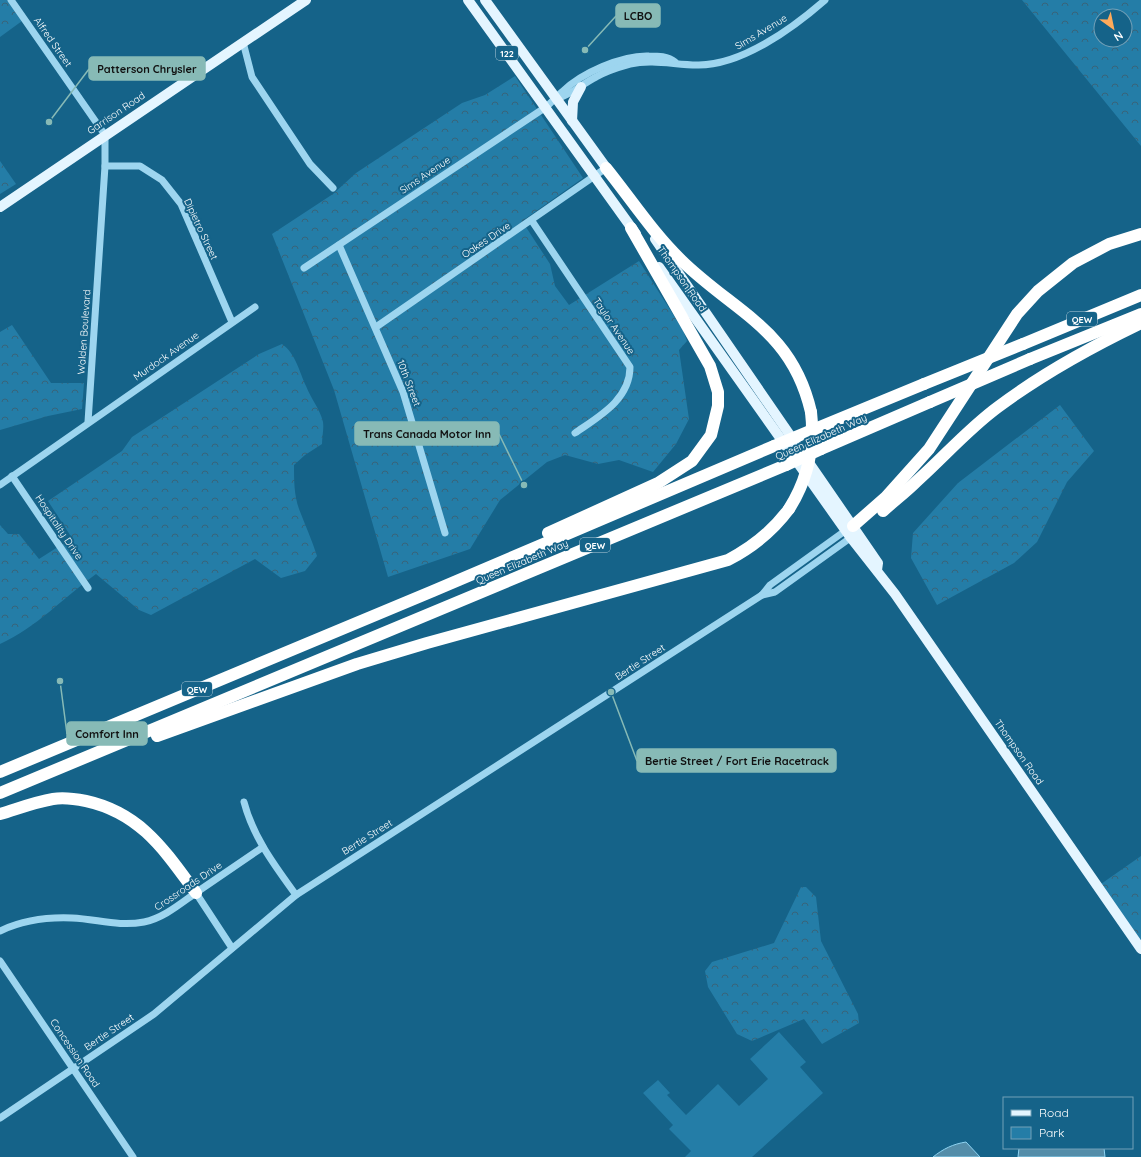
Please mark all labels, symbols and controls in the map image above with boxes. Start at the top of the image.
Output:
callout: LCBO [616,4,660,27]
north arrow [1093,8,1133,48]
text: LCBO [624,9,652,23]
street label: Sims Avenue [733,11,790,53]
street label: Alfred Street [31,15,75,70]
text: N [1111,28,1126,44]
road number: 122 [496,46,518,60]
callout: Patterson Chrysler [89,57,205,80]
text: Patterson Chrysler [97,62,197,76]
street label: Garrison Road [85,89,147,137]
street label: Sims Avenue [397,153,453,197]
street label: Dipietro Street [181,196,221,262]
street label: Oakes Drive [459,219,513,261]
street label: Thompson Road [655,244,709,314]
street label: Walden Boulevard [75,289,93,375]
street label: Taylor Avenue [590,295,638,357]
road number: QEW [1067,312,1097,326]
street label: Murdock Avenue [131,328,202,383]
street label: 10th Street [394,358,424,409]
street label: Queen Elizabeth Way [773,411,869,463]
callout: Trans Canada Motor Inn [355,422,499,445]
text: Trans Canada Motor Inn [363,427,491,441]
street label: Hospitality Drive [32,492,86,562]
street label: Queen Elizabeth Way [474,537,570,587]
road number: QEW [580,538,610,552]
street label: Bertie Street [612,641,668,683]
road number: QEW [182,682,212,696]
street label: Thompson Road [992,717,1046,787]
callout: Comfort Inn [67,722,147,745]
text: Comfort Inn [75,727,139,741]
callout: Bertie Street / Fort Erie Racetrack [637,749,836,772]
text: Bertie Street / Fort Erie Racetrack [645,754,829,768]
street label: Bertie Street [339,816,395,858]
street label: Crossroads Drive [152,858,225,913]
street label: Bertie Street [82,1010,137,1053]
street label: Concession Road [47,1016,103,1090]
legend [1003,1097,1133,1149]
text: Road [1039,1105,1069,1120]
text: Park [1039,1125,1064,1140]

